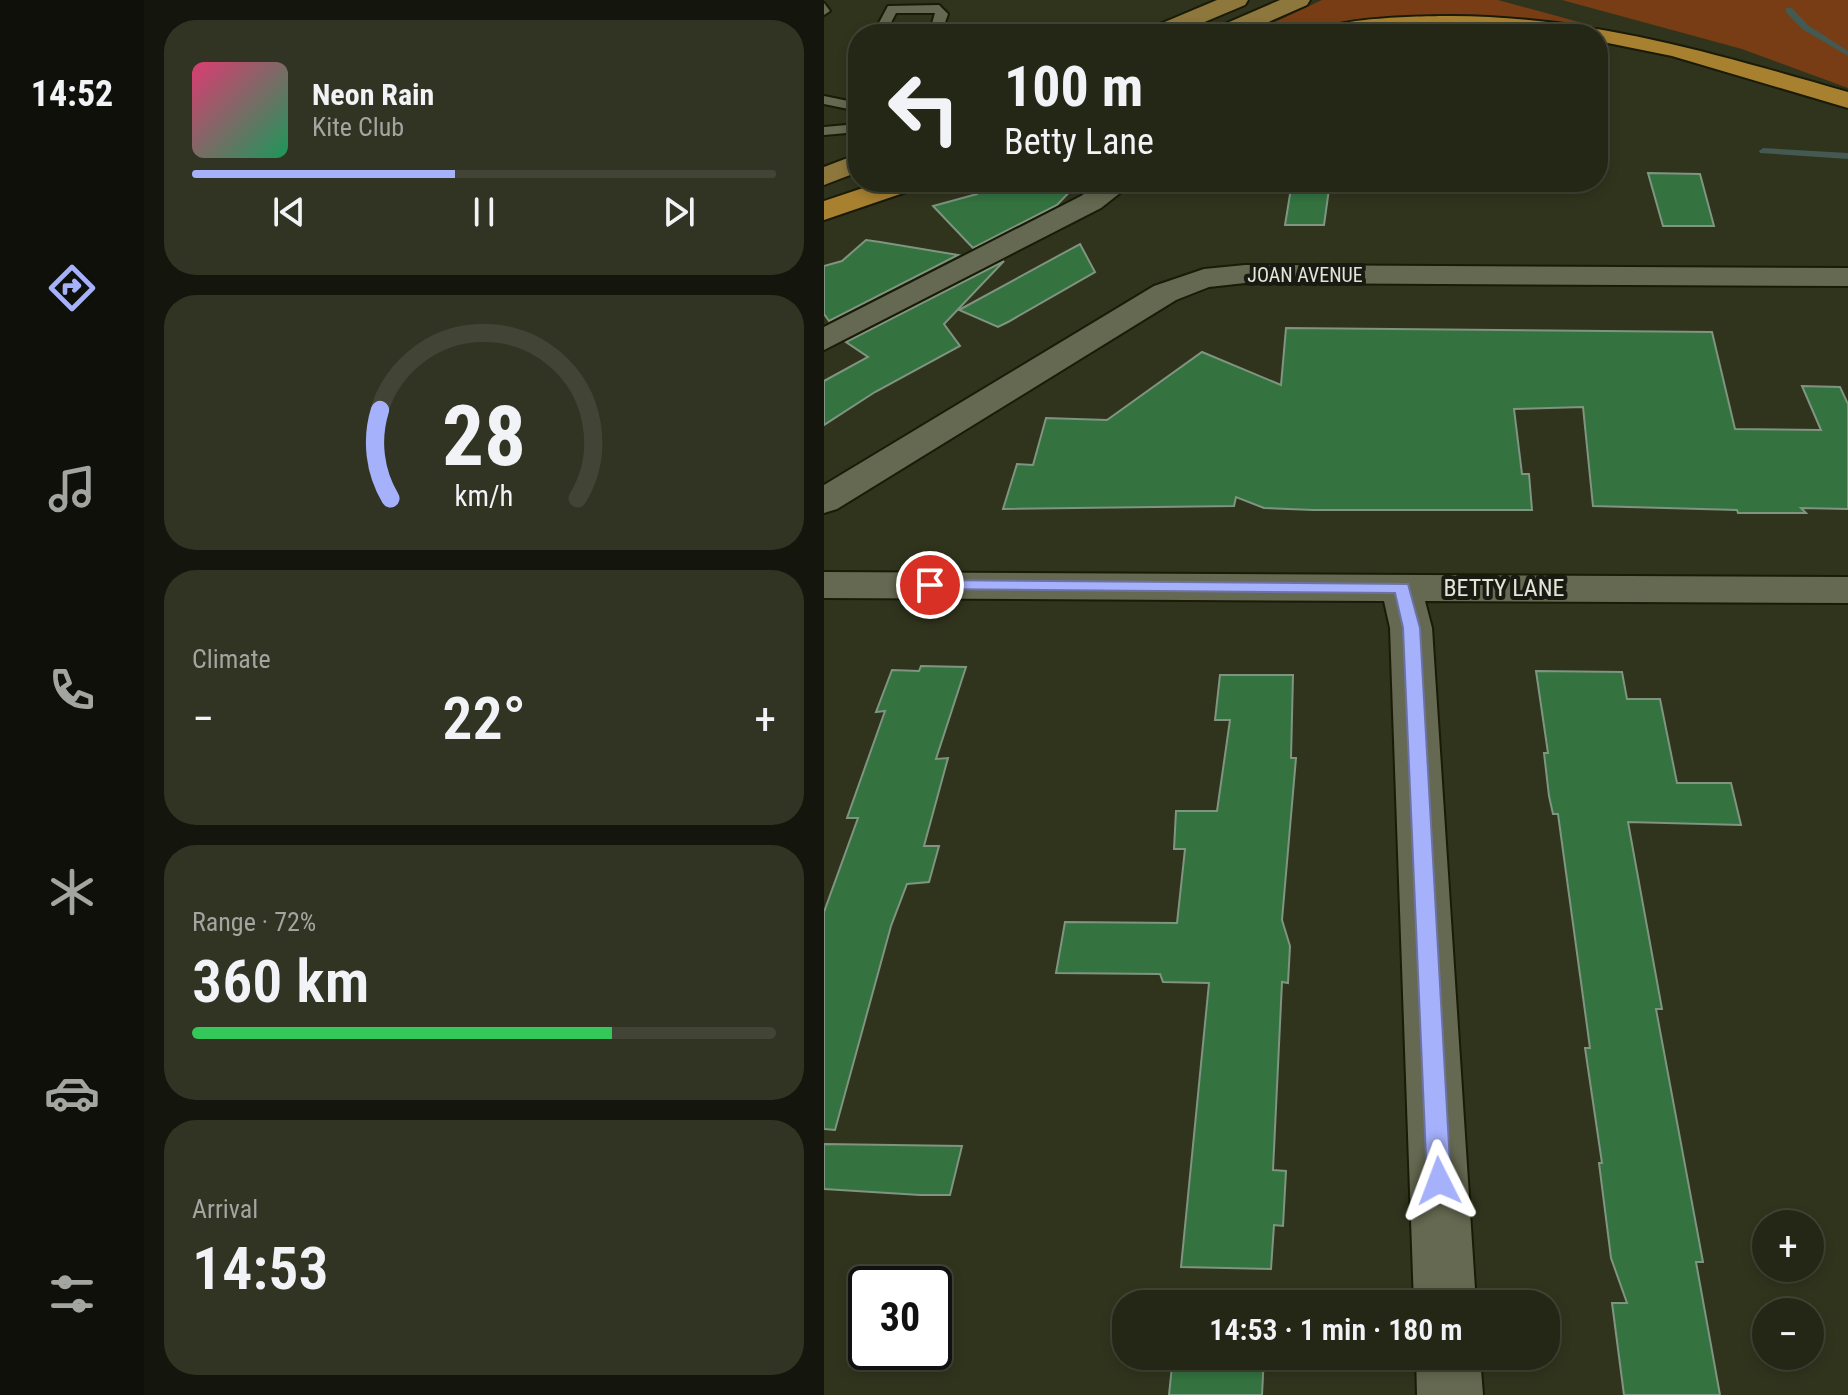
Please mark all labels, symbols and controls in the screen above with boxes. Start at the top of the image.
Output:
text: 100 m [1004,54,1143,120]
icon: left [872,56,976,160]
text: 14:52 [31,73,113,115]
text: Neon Rain [312,77,434,112]
text: Kite Club [312,112,404,142]
text: Betty Lane [1004,121,1154,163]
icon: previous [267,190,311,234]
icon: pause [462,190,506,234]
icon: next [657,190,701,234]
icon: directions [44,260,100,316]
street label: JOAN AVENUE [1247,263,1363,287]
text: 28 [442,387,526,484]
icon: music [44,461,100,517]
text: km/h [455,479,513,513]
pin [896,551,964,619]
icon: arrive [908,563,952,607]
street label: BETTY LANE [1443,574,1565,602]
text: Climate [192,644,271,674]
icon: phone [44,662,100,718]
text: 22° [442,683,526,754]
text: − [192,693,214,745]
text: + [754,693,776,745]
icon: climate [44,864,100,920]
text: Range · 72% [192,907,316,937]
text: 360 km [192,946,369,1017]
icon: car [44,1065,100,1121]
position arrow [1397,1139,1481,1223]
text: Arrival [192,1194,258,1224]
map controls [1752,1210,1824,1370]
button: + [1752,1210,1824,1282]
text: 14:53 [192,1233,329,1304]
icon: filters [44,1266,100,1322]
speed limit sign: 30 [848,1266,952,1370]
button: − [1752,1298,1824,1370]
text: 14:53 · 1 min · 180 m [1209,1312,1463,1347]

